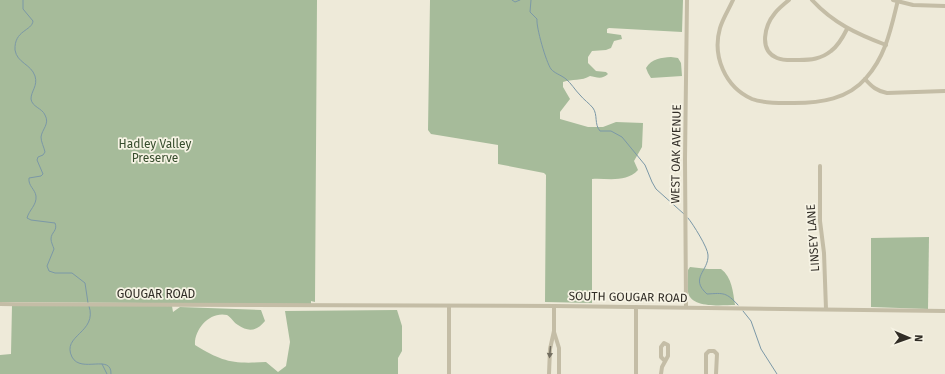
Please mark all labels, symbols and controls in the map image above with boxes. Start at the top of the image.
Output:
street label: WEST OAK AVENUE [668,104,684,204]
park label: Hadley Valley Preserve [119,137,192,165]
street label: LINSEY LANE [804,204,822,272]
street label: GOUGAR ROAD [117,287,196,301]
street label: SOUTH GOUGAR ROAD [568,289,688,305]
north arrow [889,318,929,358]
text: N [912,334,925,342]
one-way arrow [547,346,553,358]

